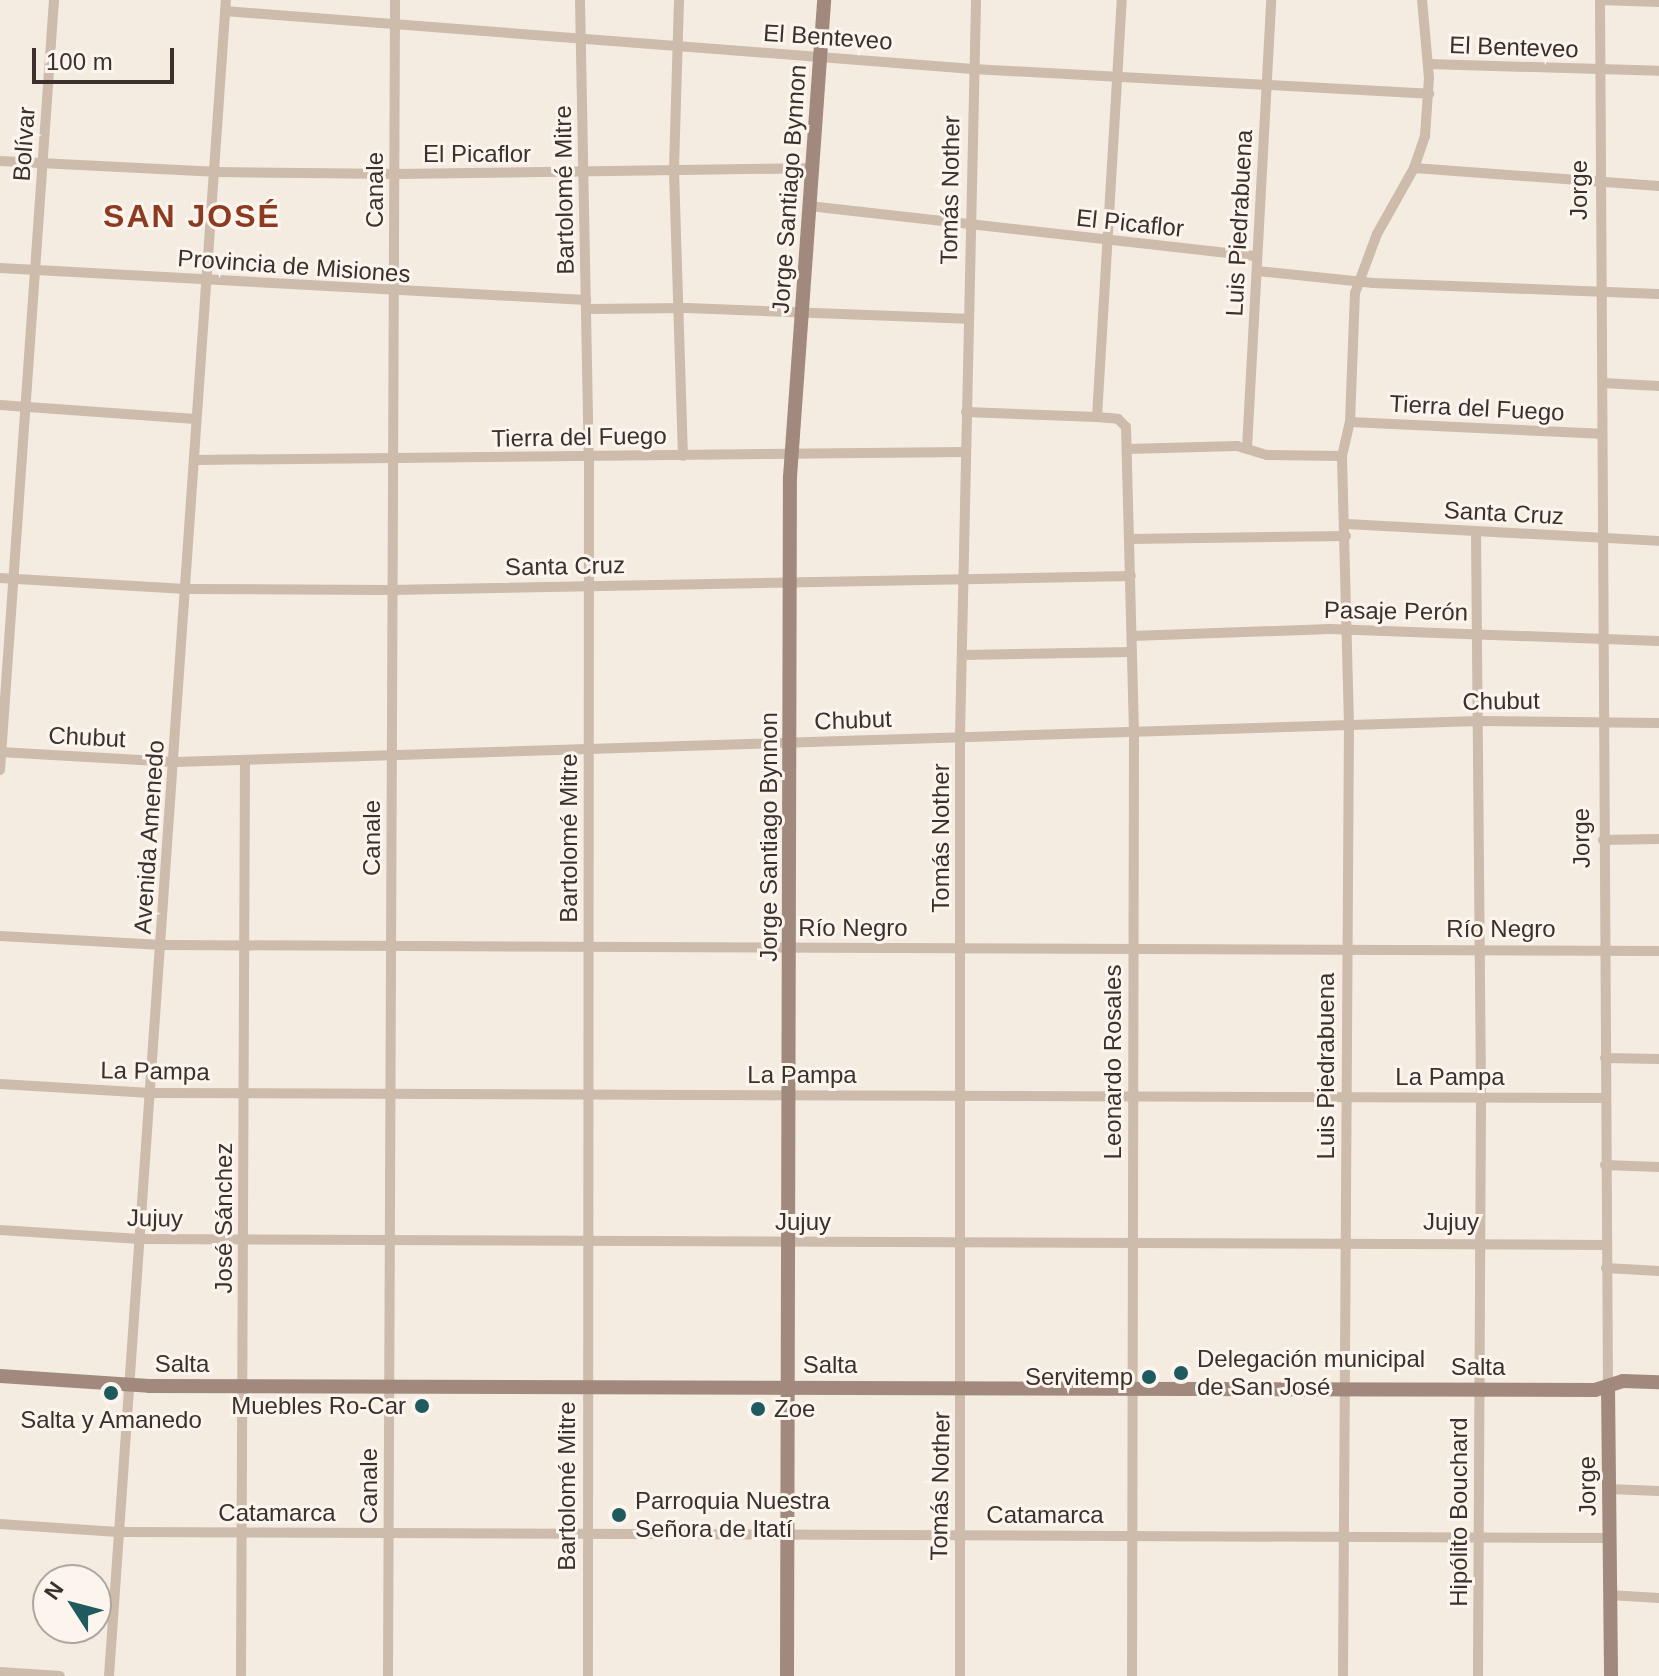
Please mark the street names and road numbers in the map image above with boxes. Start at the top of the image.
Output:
street label: El Benteveo [762,18,894,56]
street label: El Benteveo [1449,30,1579,64]
street label: Jorge Santiago Bynnon [766,64,812,314]
street label: Bartolomé Mitre [548,105,580,275]
street label: Bolívar [7,106,41,182]
street label: Tomás Nother [934,115,966,265]
street label: Luis Piedrabuena [1220,129,1258,317]
street label: El Picaflor [423,140,531,168]
street label: Canale [361,152,389,228]
street label: Jorge [1565,160,1593,220]
street label: El Picaflor [1075,203,1185,243]
street label: Provincia de Misiones [177,243,411,289]
street label: Tierra del Fuego [1389,389,1565,427]
street label: Tierra del Fuego [491,421,667,453]
street label: Santa Cruz [1443,495,1565,531]
street label: Santa Cruz [505,551,625,581]
street label: Pasaje Perón [1324,595,1468,627]
street label: Chubut [1462,686,1540,716]
street label: Chubut [814,704,892,736]
street label: Jorge Santiago Bynnon [755,712,783,962]
street label: Chubut [48,721,126,753]
street label: Avenida Amenedo [128,738,170,936]
street label: Bartolomé Mitre [555,753,583,923]
street label: Tomás Nother [927,763,955,913]
street label: Canale [358,800,386,876]
street label: Jorge [1566,808,1596,868]
street label: Río Negro [798,914,908,942]
street label: Río Negro [1446,915,1556,943]
street label: Leonardo Rosales [1099,965,1127,1159]
street label: Luis Piedrabuena [1312,973,1340,1159]
street label: La Pampa [100,1056,210,1086]
street label: La Pampa [747,1061,857,1089]
street label: La Pampa [1395,1063,1505,1091]
street label: José Sánchez [210,1143,238,1293]
street label: Jujuy [127,1203,183,1233]
street label: Jujuy [775,1208,831,1236]
street label: Jujuy [1423,1208,1479,1236]
street label: Salta [155,1350,209,1378]
street label: Salta [803,1351,857,1379]
street label: Salta [1451,1353,1505,1381]
street label: Bartolomé Mitre [553,1401,581,1571]
street label: Tomás Nother [924,1411,956,1561]
street label: Hipólito Bouchard [1445,1417,1473,1607]
street label: Canale [355,1448,383,1524]
street label: Jorge [1572,1456,1602,1516]
street label: Catamarca [218,1499,336,1527]
street label: Catamarca [986,1501,1104,1529]

